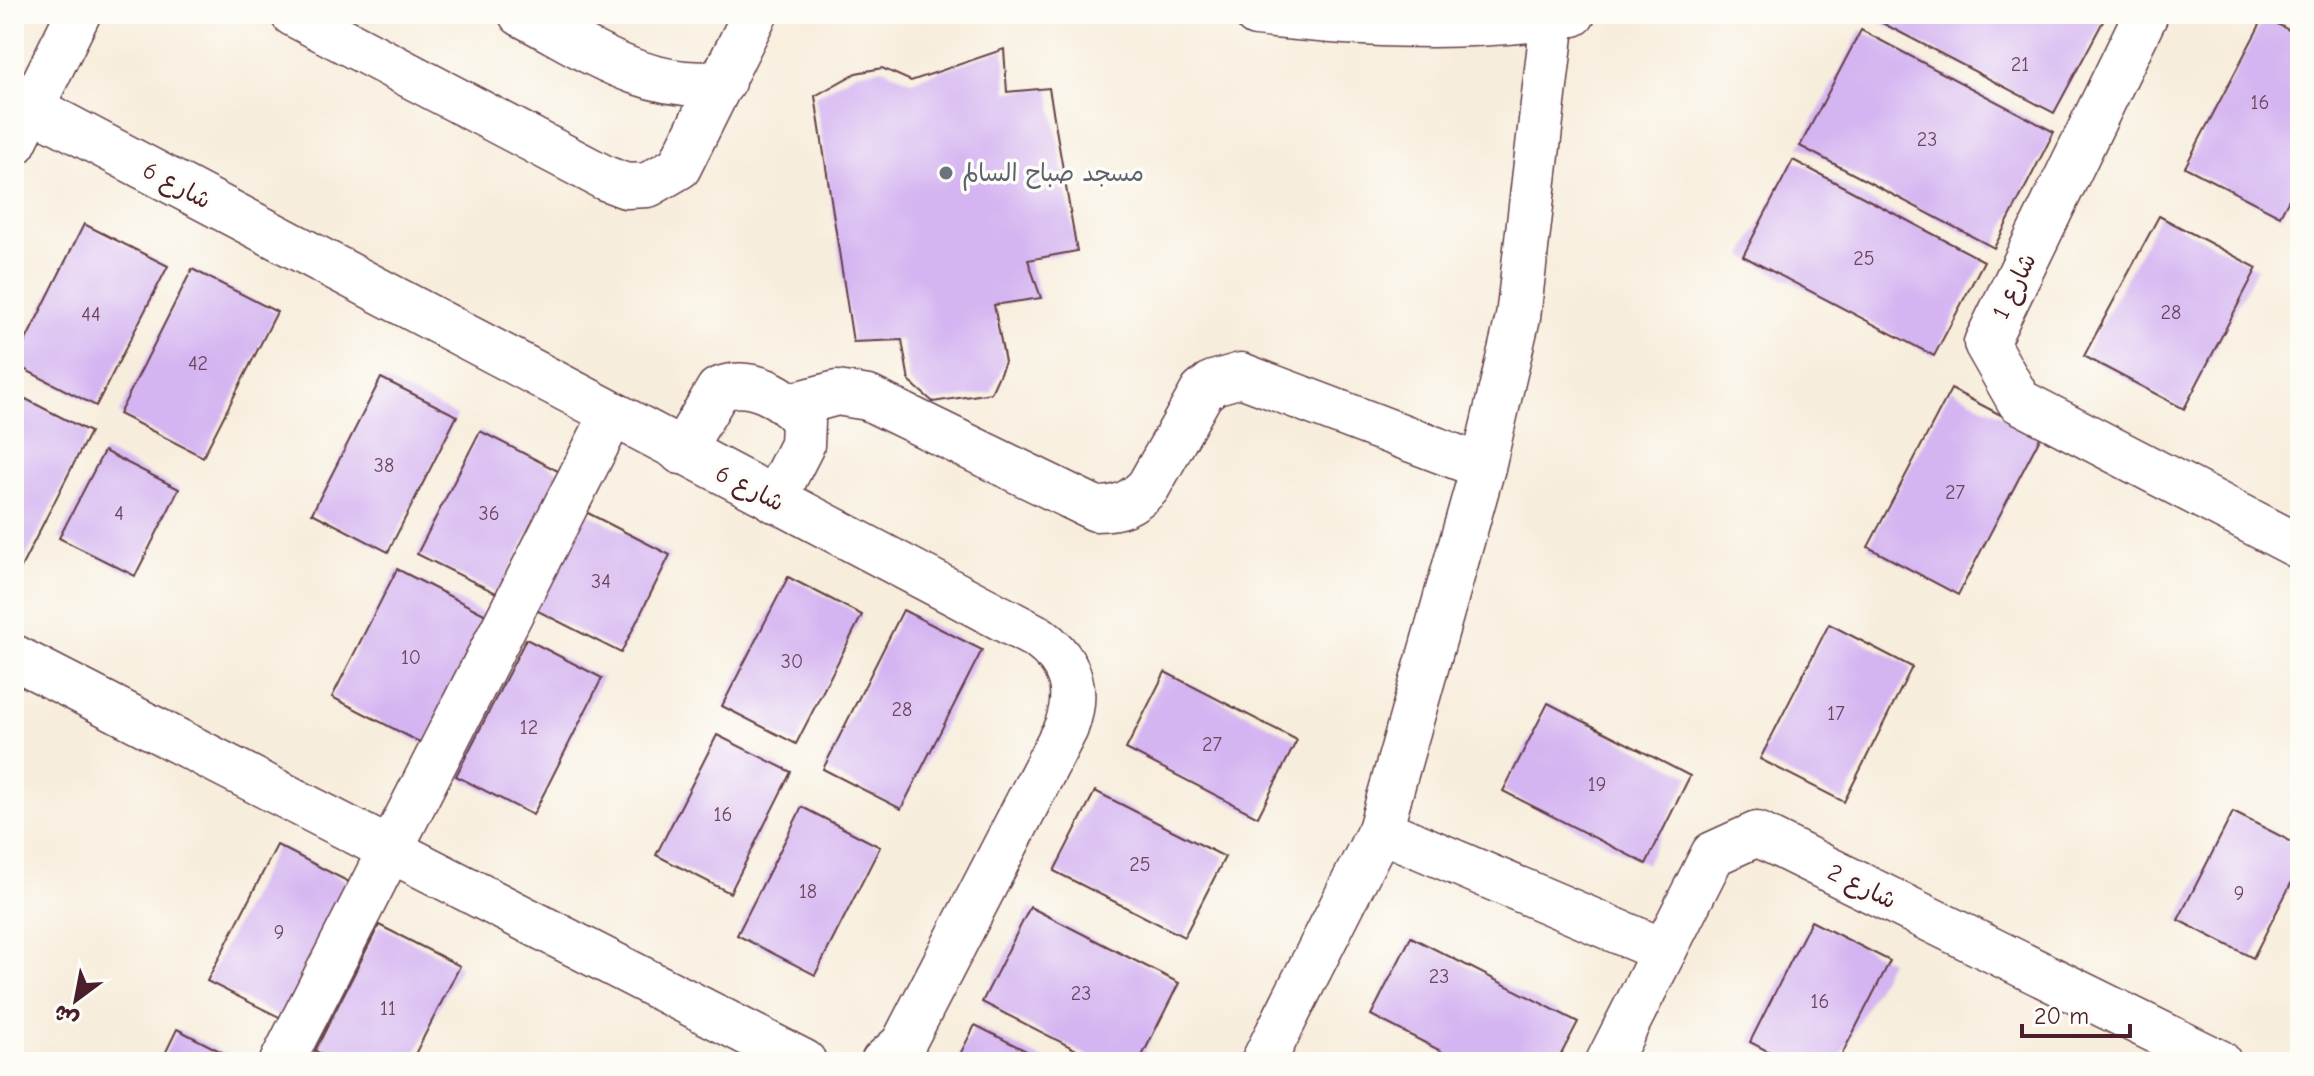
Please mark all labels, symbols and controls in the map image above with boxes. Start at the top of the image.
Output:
house number: 21 [2011,53,2029,76]
house number: 16 [2251,91,2269,114]
house number: 23 [1917,128,1937,151]
street label: شارع 6 [137,156,216,217]
place label: مسجد صباح السالم [962,159,1144,191]
marker: مسجد صباح السالم [937,164,955,182]
house number: 25 [1853,247,1875,270]
street label: شارع 1 [1986,249,2045,325]
house number: 28 [2161,301,2181,324]
house number: 44 [81,303,101,326]
house number: 42 [188,352,208,375]
house number: 38 [374,454,394,477]
street label: شارع 6 [710,459,789,520]
house number: 27 [1945,481,1965,504]
house number: 4 [114,502,124,525]
house number: 36 [479,502,499,525]
house number: 34 [591,570,611,593]
house number: 10 [401,646,421,669]
house number: 30 [781,650,803,673]
house number: 28 [892,698,912,721]
house number: 17 [1827,702,1845,725]
house number: 12 [520,716,538,739]
house number: 27 [1202,733,1222,756]
house number: 19 [1588,773,1606,796]
house number: 16 [714,803,732,826]
house number: 25 [1129,853,1151,876]
street label: شارع 2 [1822,858,1901,917]
house number: 18 [799,880,817,903]
house number: 9 [2234,882,2244,905]
house number: 9 [274,921,284,944]
north arrow [36,960,116,1040]
house number: 23 [1429,965,1449,988]
house number: 23 [1071,982,1091,1005]
scale bar [2022,988,2130,1038]
house number: 16 [1811,990,1829,1013]
house number: 11 [380,997,396,1020]
text: ش [49,999,83,1034]
text: 20 m [2034,1002,2089,1030]

